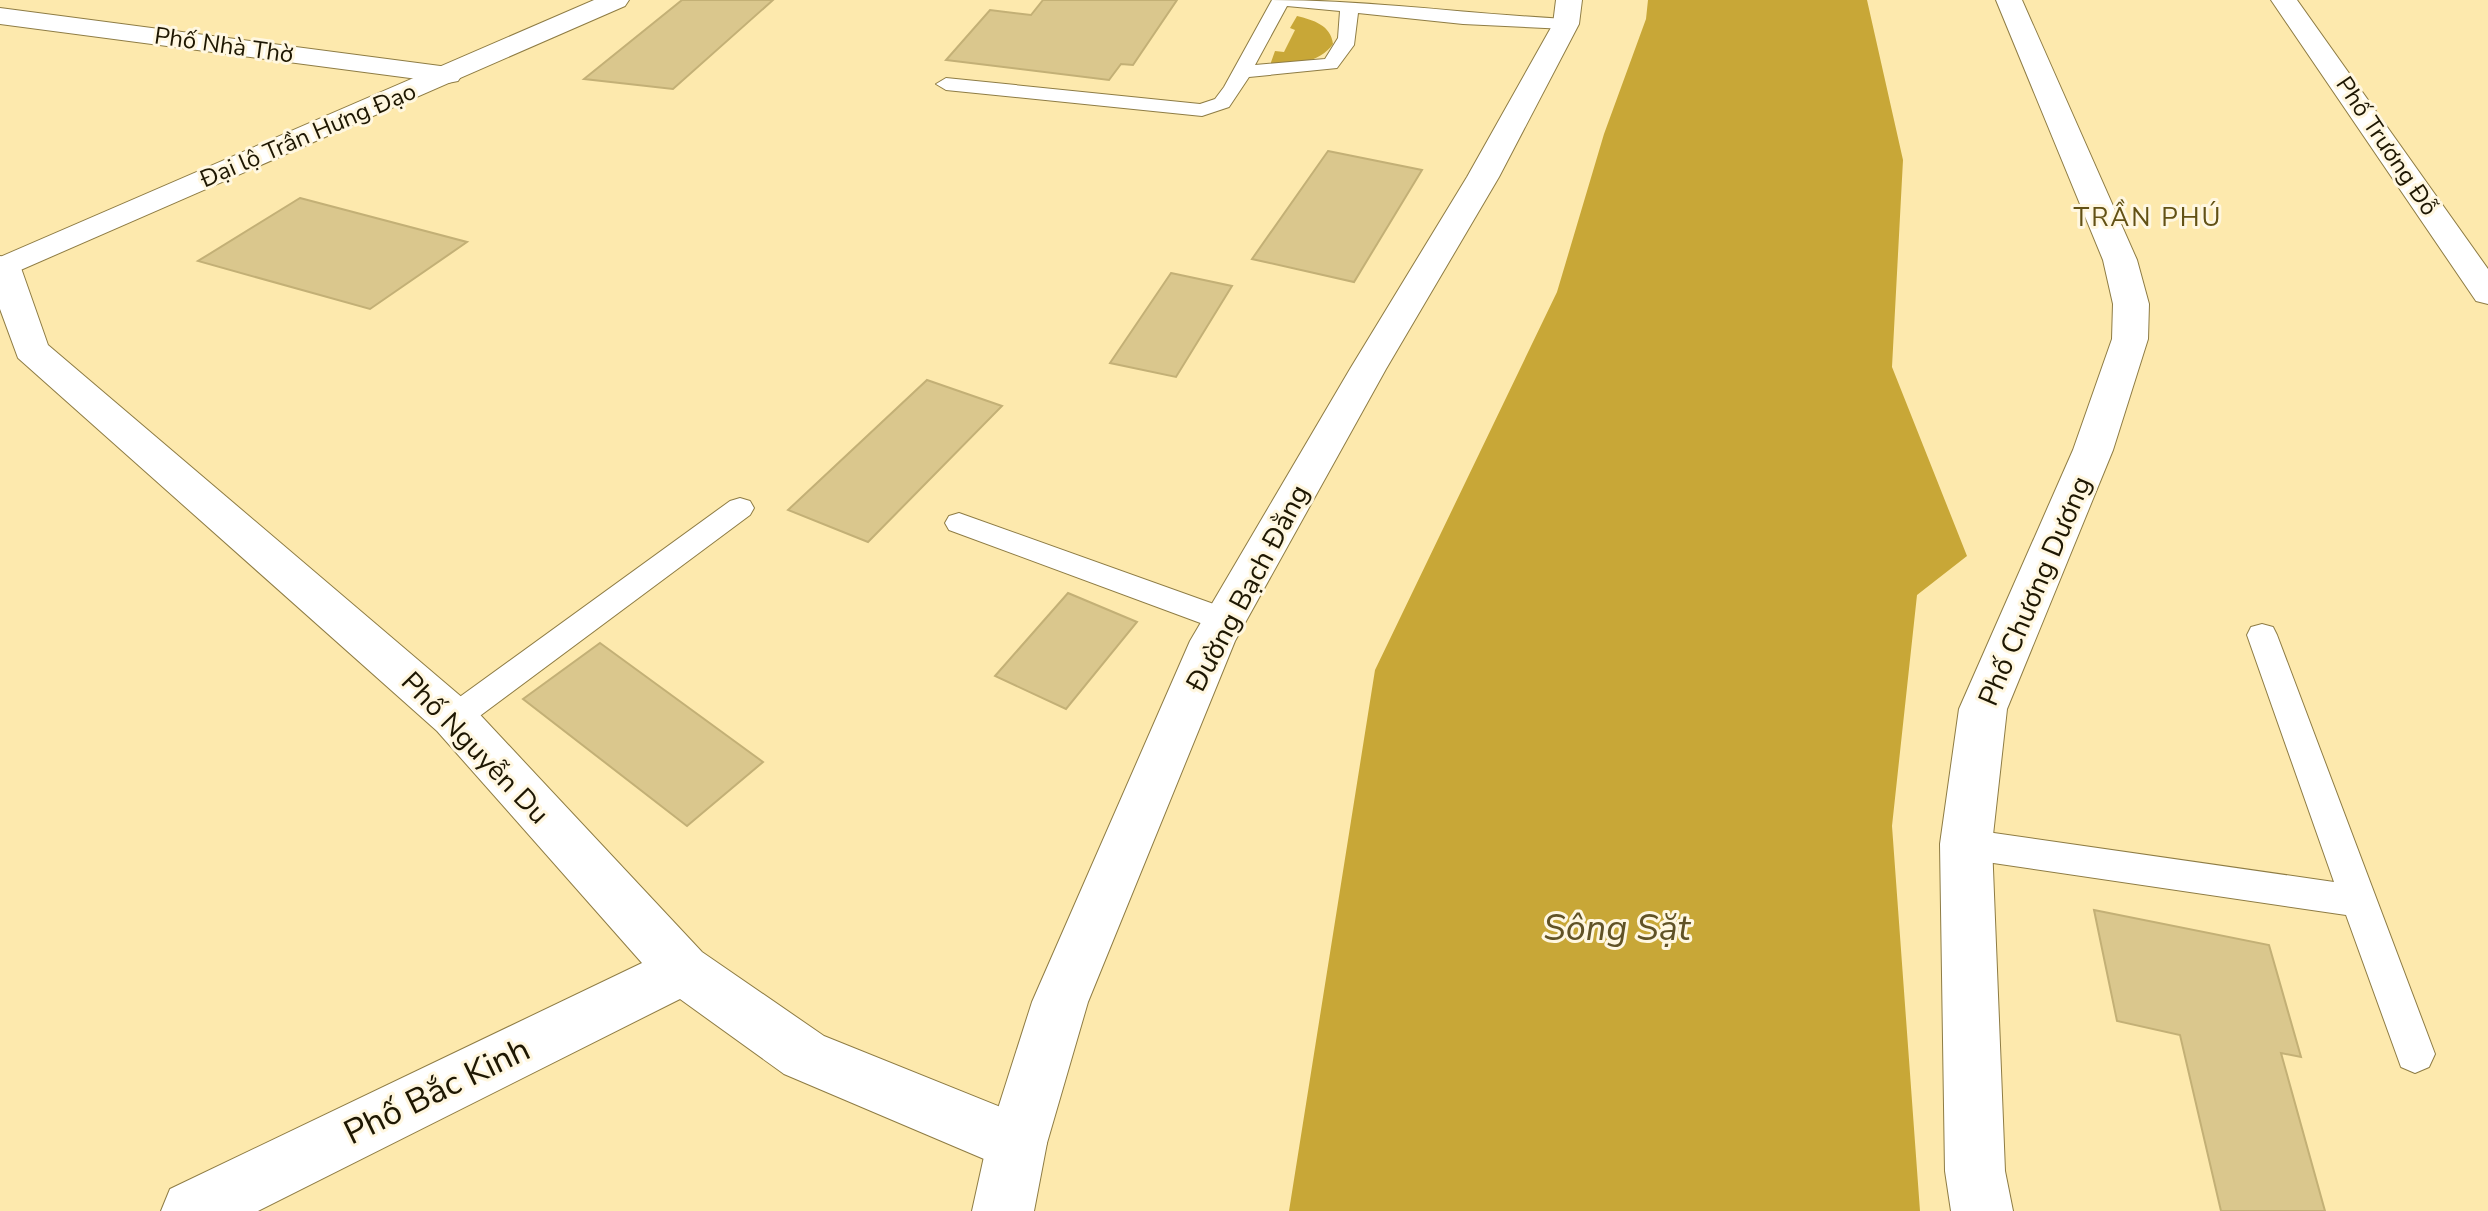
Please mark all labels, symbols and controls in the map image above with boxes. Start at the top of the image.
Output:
street label: Phố Nhà Thờ [152,19,296,71]
street label: Phố Trương Đỗ [2329,70,2445,222]
street label: Đại lộ Trần Hưng Đạo [194,75,421,195]
district label: TRẦN PHÚ [2074,199,2222,235]
street label: Phố Chương Dương [1969,470,2101,712]
street label: Đường Bạch Đằng [1177,478,1319,699]
street label: Phố Nguyễn Du [393,664,557,832]
water label: Sông Sặt [1544,904,1692,953]
street label: Phố Bắc Kinh [336,1026,538,1156]

